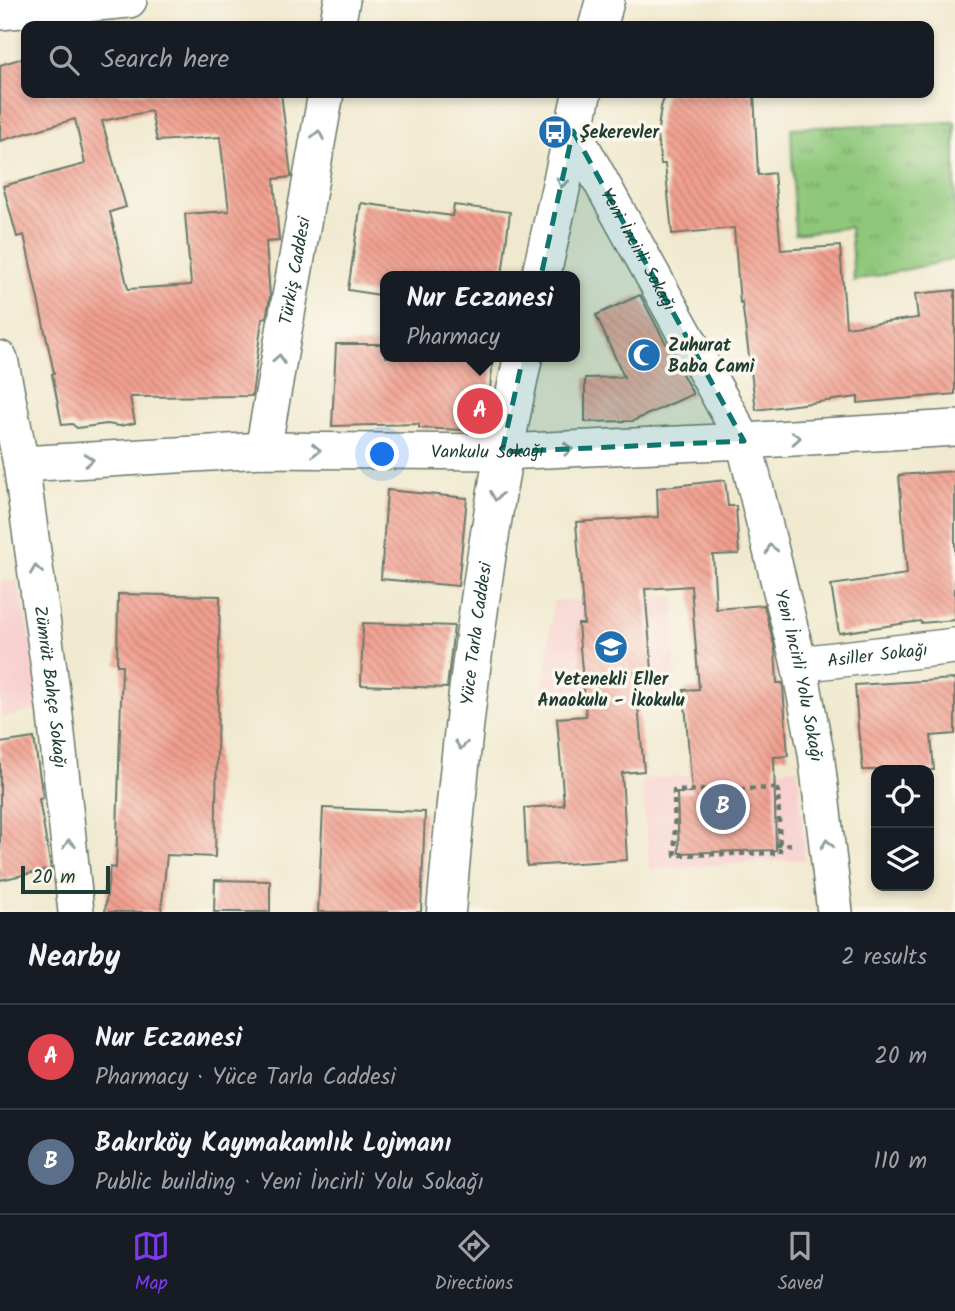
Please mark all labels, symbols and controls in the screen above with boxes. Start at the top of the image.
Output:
search box [21,21,934,98]
text: Search here [101,39,229,81]
icon: search [45,41,83,79]
bus stop icon: Şekerevler [536,113,574,151]
place label: Şekerevler [580,119,661,148]
one-way arrow [310,129,325,141]
one-way arrow [555,177,570,189]
street label: Yeni İncirli Sokağı [591,183,683,317]
street label: Türkiş Caddesi [272,214,320,327]
popup [380,271,580,362]
text: Nur Eczanesi [406,278,554,320]
text: Pharmacy [406,320,500,356]
place label: Zuhurat Baba Cami [668,332,755,382]
mosque icon: Zuhurat Baba Cami [625,336,663,374]
one-way arrow [271,353,286,365]
pin: A [457,385,503,437]
one-way arrow [790,431,801,446]
your location [365,437,399,471]
street label: Vankulu Sokağı [431,437,545,468]
one-way arrow [563,442,574,457]
one-way arrow [311,443,322,458]
one-way arrow [84,453,95,468]
one-way arrow [488,490,503,502]
one-way arrow [765,543,779,555]
street label: Yüce Tarla Caddesi [454,560,501,707]
one-way arrow [28,564,43,576]
street label: Yeni İncirli Yolu Sokağı [765,587,830,763]
street label: Zümrüt Bahçe Sokağı [24,604,74,770]
school or university icon: Yetenekli Eller Anaokulu - İkokulu [592,628,630,666]
street label: Asiller Sokağı [826,636,929,677]
place label: Yetenekli Eller Anaokulu - İkokulu [537,666,685,716]
one-way arrow [454,740,469,751]
map controls [871,765,934,891]
button: locate [871,765,934,828]
pin: B [700,781,746,833]
button: layers [871,828,934,891]
one-way arrow [61,838,76,850]
one-way arrow [819,838,834,850]
scale bar [21,863,110,895]
text: 20 m [32,863,75,893]
text: Nearby [28,934,120,982]
text: 2 results [841,940,927,976]
text: Nur Eczanesi [95,1018,242,1060]
text: A [44,1039,58,1075]
text: 20 m [875,1039,927,1075]
text: Pharmacy · Yüce Tarla Caddesi [95,1060,396,1096]
text: Bakırköy Kaymakamlık Lojmanı [95,1123,451,1165]
text: B [44,1144,58,1180]
text: 110 m [874,1144,927,1180]
text: Public building · Yeni İncirli Yolu Sokağı [95,1165,484,1201]
tab: Map [132,1227,170,1299]
tab: Directions [435,1227,513,1299]
tab: Saved [778,1227,823,1299]

